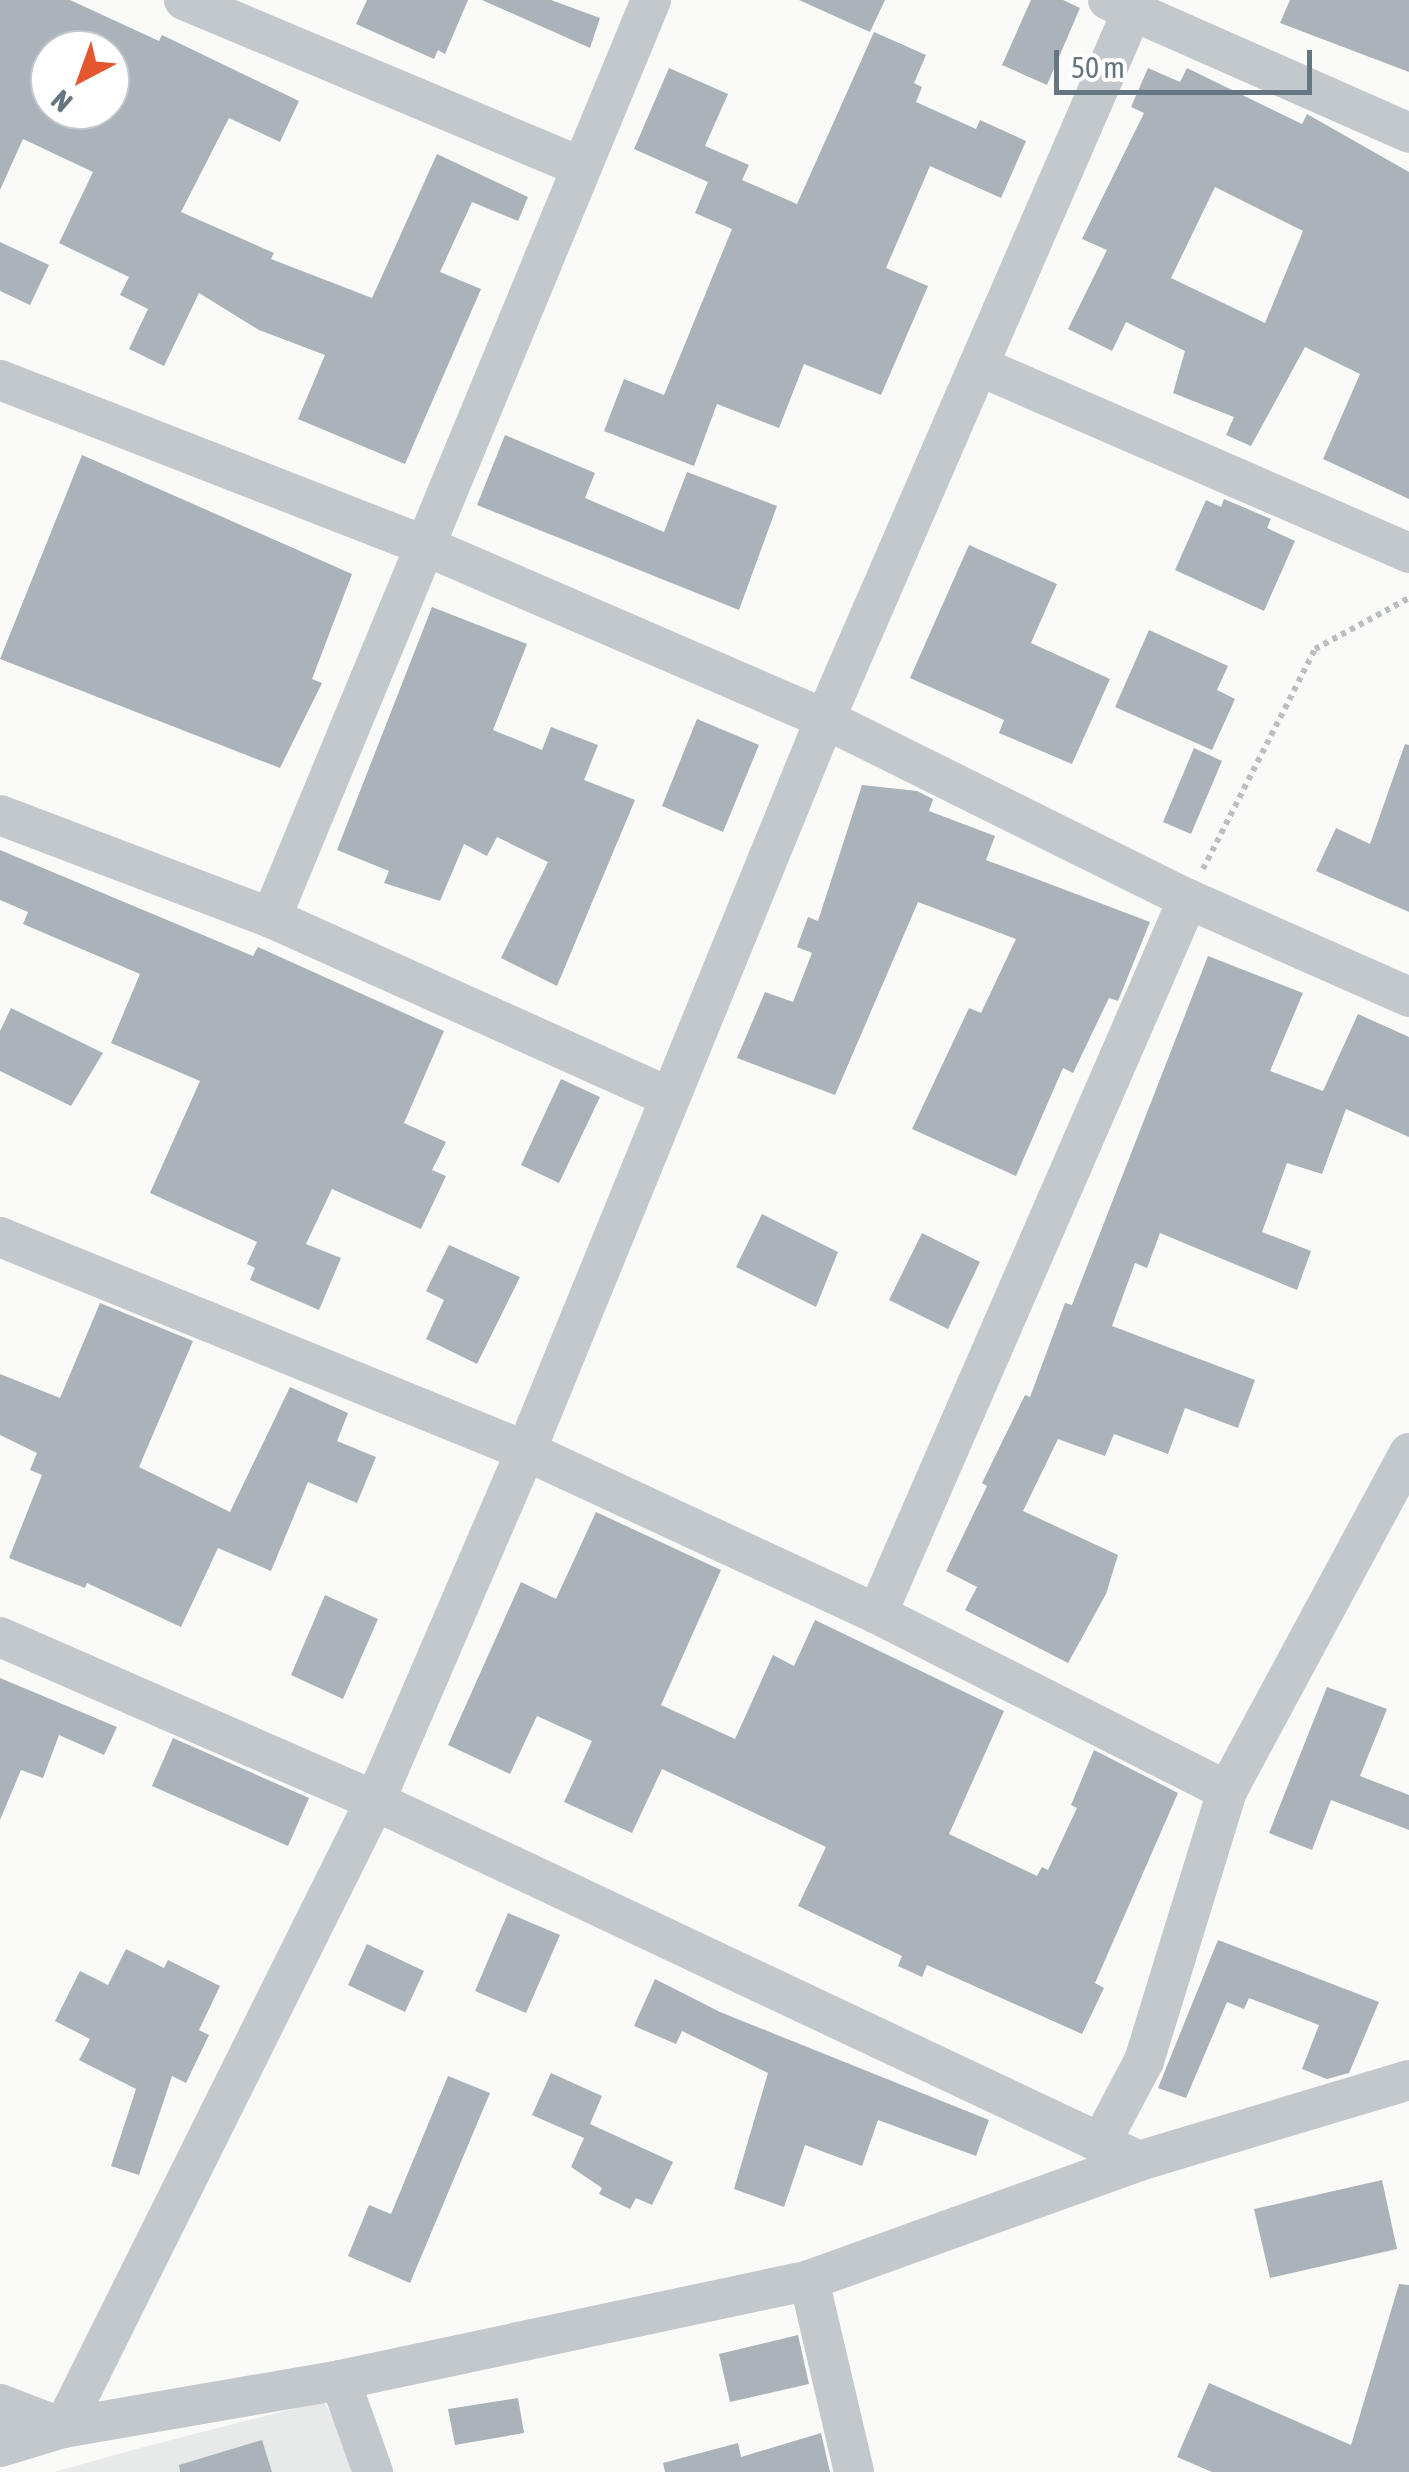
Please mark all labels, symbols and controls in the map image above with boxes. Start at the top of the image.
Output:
north arrow [30,30,130,130]
scale bar [1059,30,1316,92]
text: 50 m [1071,50,1125,84]
text: N [45,84,78,119]

